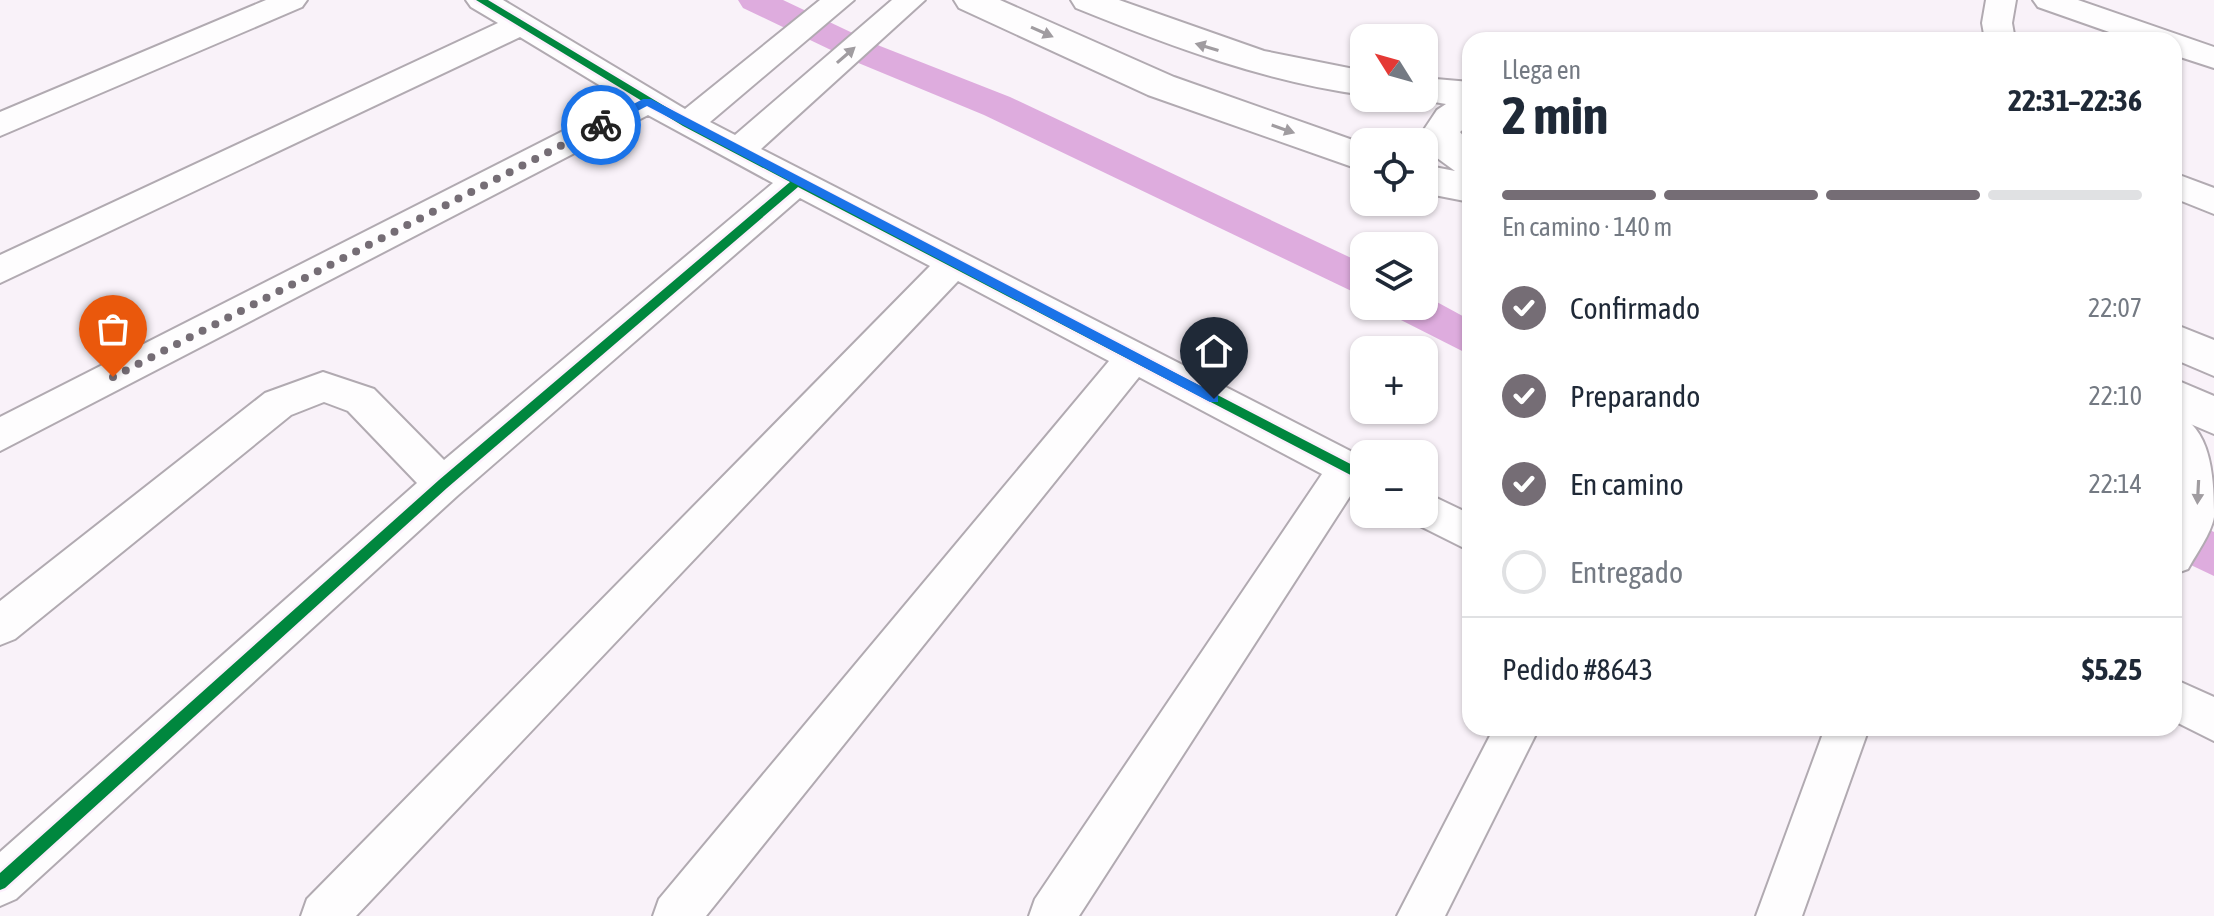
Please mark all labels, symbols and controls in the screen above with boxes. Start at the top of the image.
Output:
north arrow [1350,24,1438,112]
map controls [1350,24,1438,528]
one-way arrow [1030,25,1053,39]
one-way arrow [1194,40,1218,53]
one-way arrow [836,47,856,64]
text: Llega en [1502,55,1581,85]
text: 22:31–22:36 [2008,83,2142,117]
courier [561,85,641,165]
text: 2 min [1502,85,1608,145]
icon: bike [579,103,623,147]
one-way arrow [1271,124,1295,136]
button: locate [1350,128,1438,216]
text: En camino · 140 m [1502,212,1672,242]
button: layers [1350,232,1438,320]
icon: check [1502,286,1546,330]
text: Confirmado [1570,291,1700,325]
text: 22:07 [2088,293,2142,323]
pin [79,295,147,377]
icon: bag [91,307,135,351]
pin [1180,317,1248,399]
icon: home [1192,329,1236,373]
button: + [1350,336,1438,424]
icon: check [1502,374,1546,418]
text: Preparando [1570,379,1700,413]
text: 22:10 [2088,381,2142,411]
button: − [1350,440,1438,528]
icon: check [1502,462,1546,506]
text: En camino [1570,467,1684,501]
text: 22:14 [2088,469,2142,499]
one-way arrow [2192,480,2205,505]
text: Entregado [1570,555,1683,589]
text: Pedido #8643 [1502,652,1653,686]
text: $5.25 [2082,652,2142,686]

